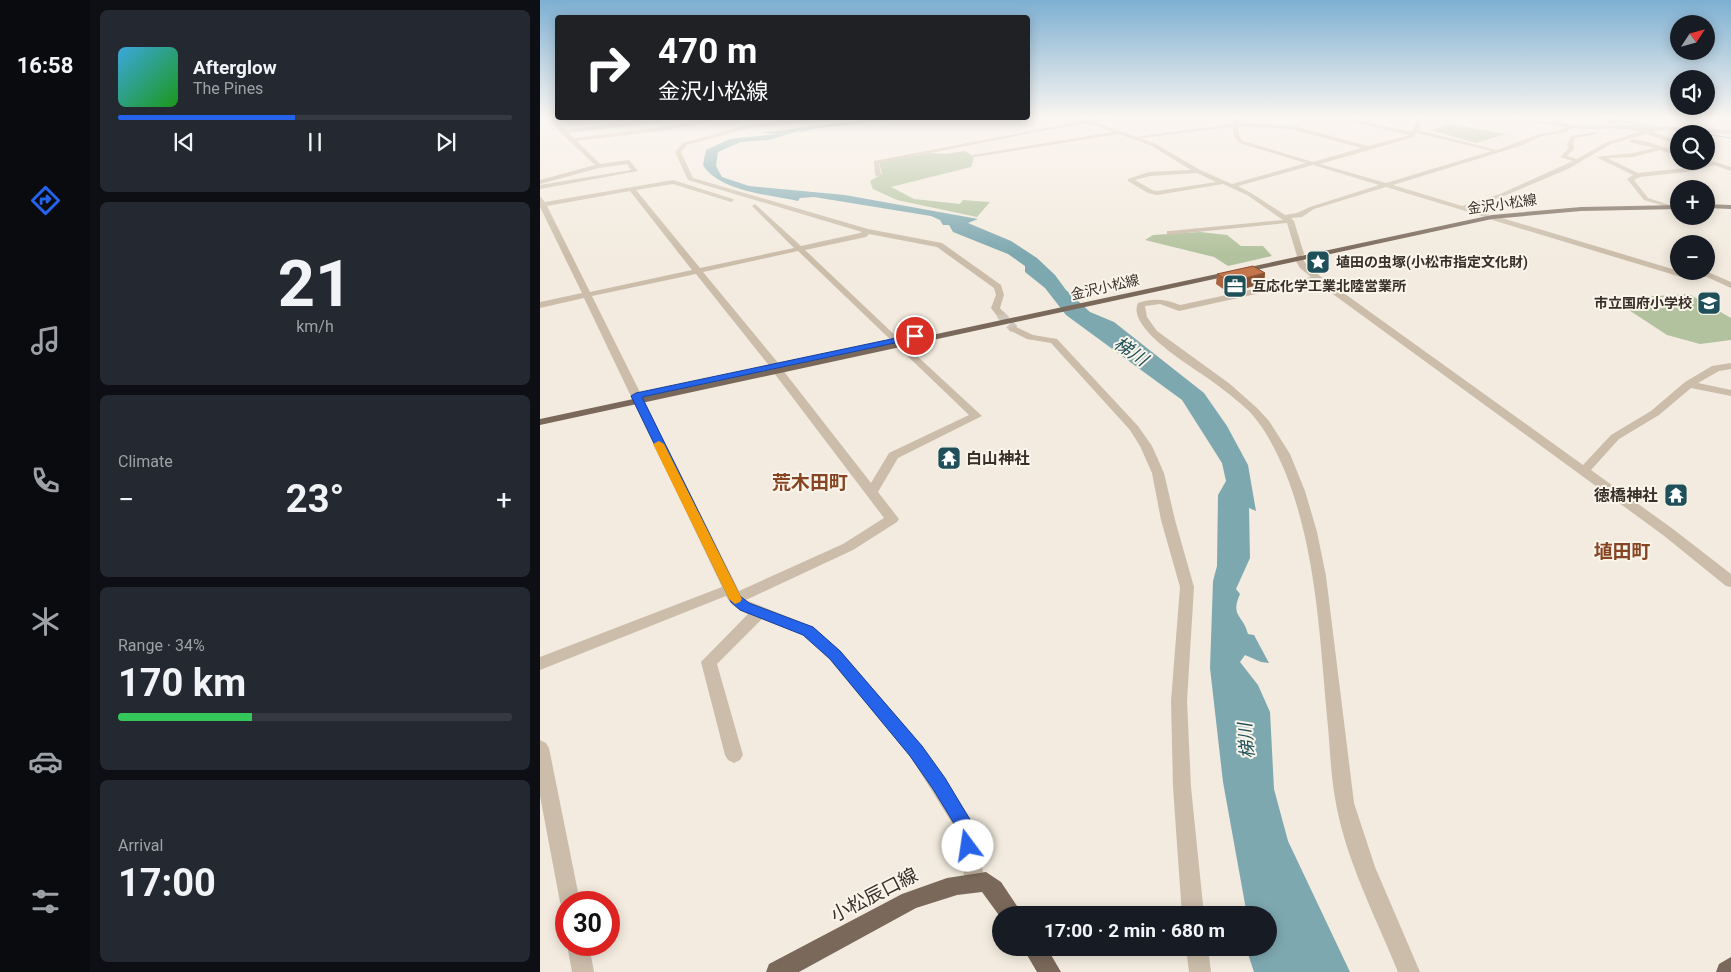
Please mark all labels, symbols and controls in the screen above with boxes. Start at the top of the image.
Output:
north arrow [1670,15,1715,60]
map controls [1670,15,1715,280]
text: 470 m [658,31,757,72]
icon: right [575,35,640,100]
text: 16:58 [17,53,73,78]
text: Afterglow [193,56,277,79]
button: sound [1670,70,1715,115]
text: The Pines [193,79,263,98]
text: 金沢小松線 [658,79,768,104]
button: search [1670,125,1715,170]
icon: previous [170,128,198,156]
icon: pause [301,128,329,156]
icon: next [432,128,460,156]
button: + [1670,180,1715,225]
icon: directions [28,183,63,218]
street label: 金沢小松線 [1466,191,1538,217]
button: − [1670,235,1715,280]
text: 21 [278,246,352,322]
place icon: 埴田の虫塚(小松市指定文化財) [1305,249,1331,275]
place label: 埴田の虫塚(小松市指定文化財) [1336,254,1528,271]
street label: 金沢小松線 [1069,271,1141,303]
office icon: 互応化学工業北陸営業所 [1222,273,1248,299]
place label: 互応化学工業北陸営業所 [1252,278,1406,294]
school or university icon: 市立国府小学校 [1696,290,1722,316]
place label: 市立国府小学校 [1594,295,1692,311]
pin [894,315,936,357]
text: km/h [296,317,334,336]
icon: arrive [901,322,929,350]
icon: music [28,323,63,358]
water label: 梯川 [1110,332,1153,371]
temple icon: 白山神社 [936,445,962,471]
place label: 白山神社 [966,449,1030,468]
text: Climate [118,452,173,471]
icon: phone [28,463,63,498]
district label: 荒木田町 [772,471,848,494]
text: 23° [286,477,344,521]
temple icon: 徳橋神社 [1663,482,1689,508]
text: − [118,483,134,516]
text: + [496,483,512,516]
place label: 徳橋神社 [1594,486,1658,505]
district label: 埴田町 [1593,540,1651,563]
icon: climate [28,604,63,639]
text: Range · 34% [118,636,205,655]
text: 170 km [118,661,246,705]
water label: 梯川 [1234,720,1258,760]
icon: car [28,744,63,779]
position arrow [941,819,993,871]
text: Arrival [118,836,163,855]
text: 17:00 [118,861,216,905]
street label: 小松辰口線 [826,863,922,927]
icon: filters [28,884,63,919]
speed limit sign: 30 [555,891,620,956]
text: 17:00 · 2 min · 680 m [1044,919,1225,942]

